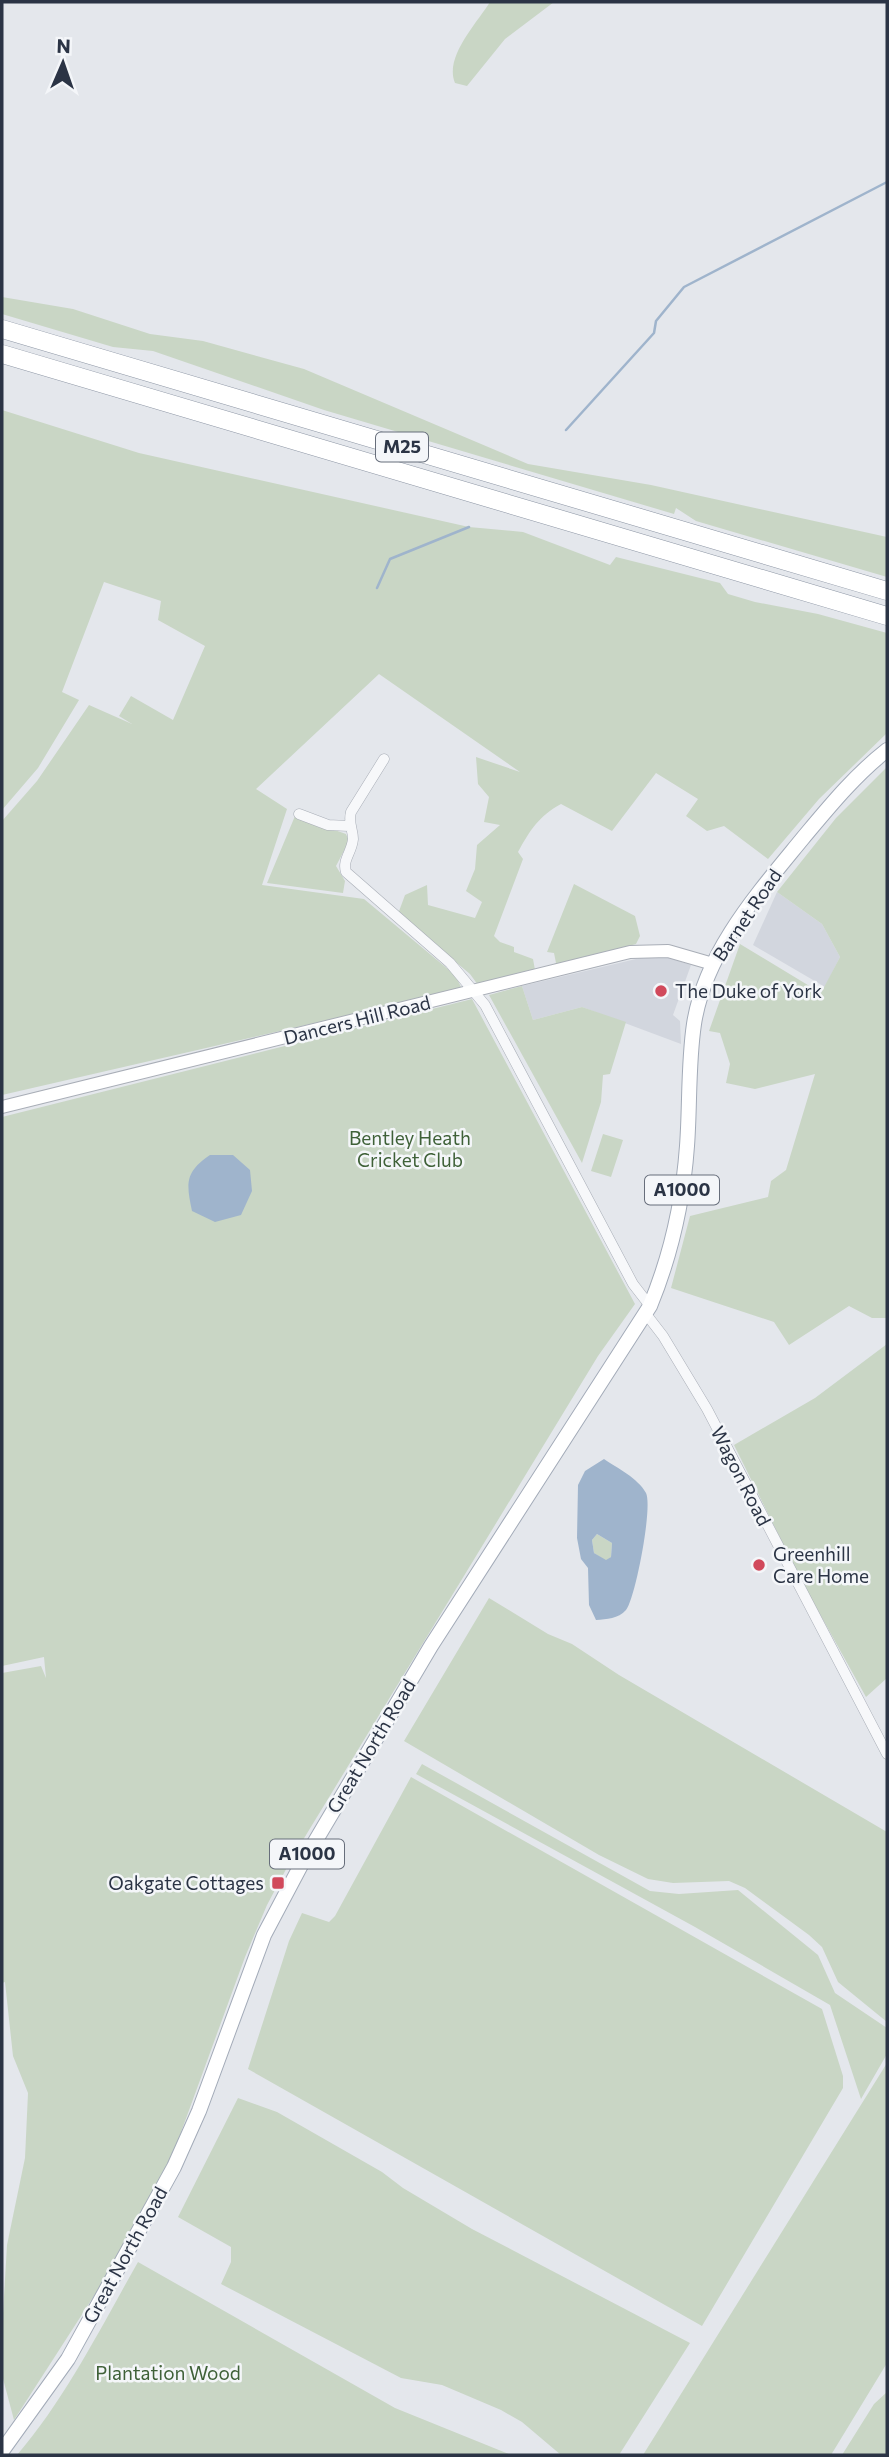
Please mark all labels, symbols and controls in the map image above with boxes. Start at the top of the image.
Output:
north arrow [28,28,98,98]
text: N [56,34,71,57]
road number: M25 [376,432,428,462]
street label: Barnet Road [707,864,786,965]
place label: The Duke of York [675,979,822,1002]
marker: The Duke of York [653,983,669,999]
street label: Dancers Hill Road [281,990,433,1049]
park label: Bentley Heath Cricket Club [349,1126,471,1171]
road number: A1000 [645,1176,719,1204]
street label: Wagon Road [707,1422,776,1529]
place label: Greenhill Care Home [773,1542,869,1587]
marker: Greenhill Care Home [751,1557,767,1573]
street label: Great North Road [321,1674,420,1817]
road number: A1000 [270,1840,344,1868]
place label: Oakgate Cottages [108,1871,264,1894]
marker: Oakgate Cottages [270,1875,286,1891]
street label: Great North Road [78,2182,172,2327]
park label: Plantation Wood [95,2361,241,2384]

